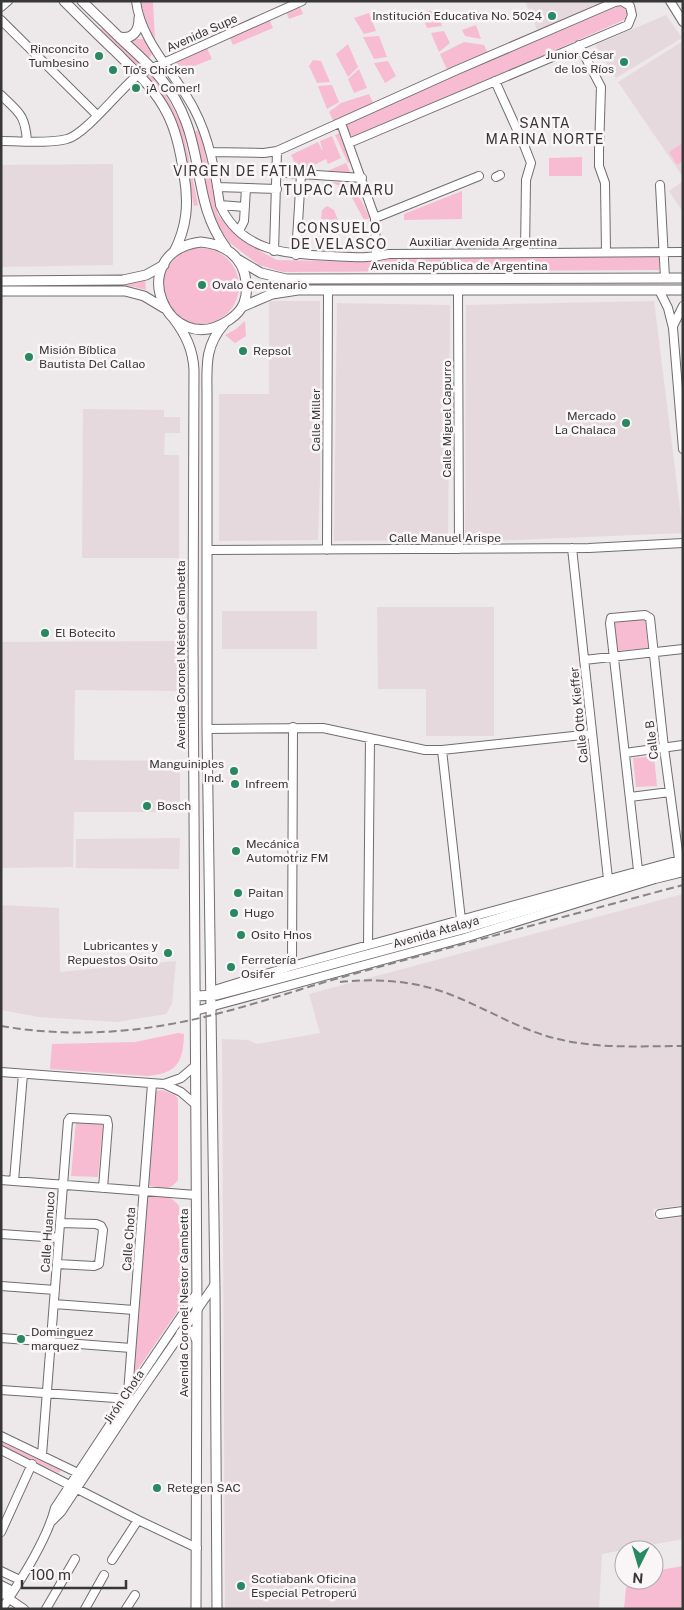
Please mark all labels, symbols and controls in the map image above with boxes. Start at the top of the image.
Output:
place label: Institución Educativa No. 5024 [372,9,542,23]
marker: Institución Educativa No. 5024 [546,10,558,22]
street label: Avenida Supe [164,11,240,55]
place label: Rinconcito Tumbesino [28,42,89,70]
place label: Junior César de los Ríos [546,48,614,76]
marker: Rinconcito Tumbesino [93,50,105,62]
marker: Junior César de los Ríos [618,56,630,68]
place label: Tío's Chicken [123,63,194,77]
marker: Tío's Chicken [107,64,119,76]
place label: ¡A Comer! [146,81,200,95]
marker: ¡A Comer! [130,82,142,94]
district label: SANTA MARINA NORTE [486,115,604,147]
district label: VIRGEN DE FATIMA [173,163,317,179]
district label: TUPAC AMARU [284,182,394,198]
district label: CONSUELO DE VELASCO [291,220,387,252]
street label: Auxiliar Avenida Argentina [409,235,557,249]
street label: Avenida República de Argentina [370,259,548,273]
place label: Ovalo Centenario [212,278,308,292]
marker: Ovalo Centenario [196,279,208,291]
place label: Misión Bíblica Bautista Del Callao [39,343,146,371]
place label: Repsol [253,344,292,358]
marker: Repsol [237,345,249,357]
marker: Misión Bíblica Bautista Del Callao [23,351,35,363]
street label: Calle Miguel Capurro [440,360,454,478]
street label: Calle Miller [309,388,323,452]
place label: Mercado La Chalaca [555,409,616,437]
marker: Mercado La Chalaca [620,417,632,429]
street label: Calle Manuel Arispe [389,531,501,545]
street label: Avenida Coronel Néstor Gambetta [174,560,188,750]
place label: El Botecito [55,626,116,640]
marker: El Botecito [39,627,51,639]
street label: Calle Otto Kieffer [567,666,591,764]
street label: Calle B [643,720,661,760]
place label: Manguiniples Ind. [149,757,224,785]
marker: Manguiniples Ind. [228,765,240,777]
place label: Infreem [245,777,288,791]
marker: Infreem [229,778,241,790]
place label: Bosch [157,799,191,813]
marker: Bosch [141,800,153,812]
place label: Mecánica Automotriz FM [246,837,328,865]
marker: Mecánica Automotriz FM [230,845,242,857]
place label: Paitan [248,886,283,900]
marker: Paitan [232,887,244,899]
place label: Hugo [244,906,274,920]
marker: Hugo [228,907,240,919]
street label: Avenida Atalaya [391,913,481,951]
place label: Osito Hnos [251,928,312,942]
marker: Osito Hnos [235,929,247,941]
place label: Lubricantes y Repuestos Osito [67,939,159,967]
marker: Lubricantes y Repuestos Osito [162,947,174,959]
place label: Ferretería Osifer [241,953,296,981]
marker: Ferretería Osifer [225,961,237,973]
street label: Calle Huanuco [38,1191,58,1273]
street label: Calle Chota [120,1206,138,1272]
street label: Avenida Coronel Nestor Gambetta [177,1208,191,1398]
place label: Dominguez marquez [31,1325,93,1353]
marker: Dominguez marquez [15,1333,27,1345]
street label: Jirón Chota [101,1367,147,1427]
place label: Retegen SAC [167,1481,241,1495]
marker: Retegen SAC [151,1482,163,1494]
north arrow [614,1540,664,1590]
scale bar [22,1558,126,1590]
text: 100 m [30,1566,71,1583]
text: N [632,1570,644,1586]
place label: Scotiabank Oficina Especial Petroperú [251,1572,357,1600]
marker: Scotiabank Oficina Especial Petroperú [235,1580,247,1592]

